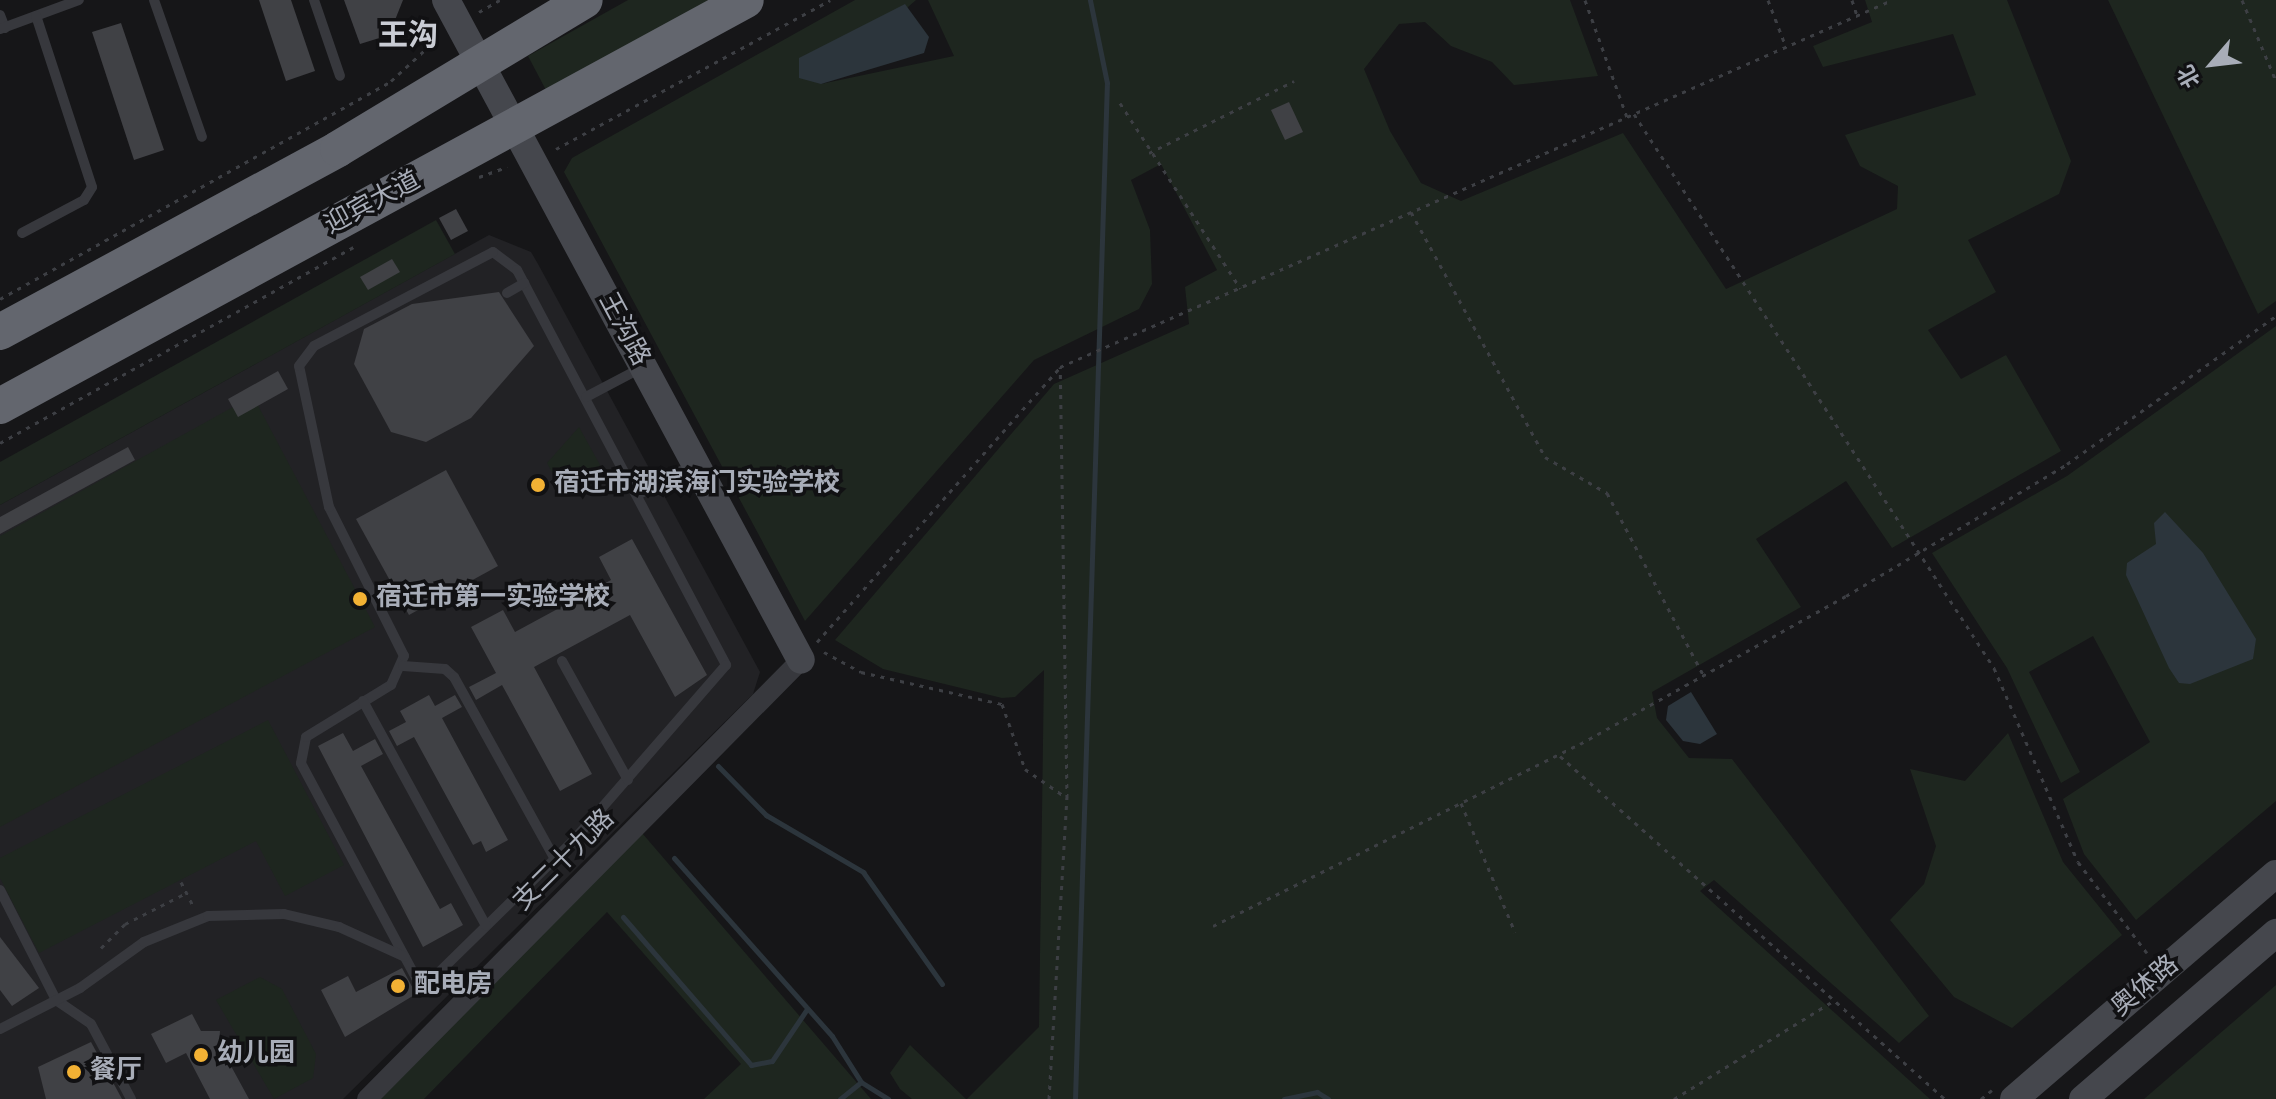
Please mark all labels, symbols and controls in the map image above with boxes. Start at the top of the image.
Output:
district label: 王沟 [378,20,438,56]
north arrow [2172,24,2252,104]
text: 北 [2173,59,2207,92]
street label: 迎宾大道 [320,166,426,242]
street label: 王沟路 [591,288,655,372]
place label: 宿迁市湖滨海门实验学校 [554,469,840,501]
marker: 宿迁市湖滨海门实验学校 [529,476,547,494]
place label: 宿迁市第一实验学校 [376,583,610,615]
marker: 宿迁市第一实验学校 [351,590,369,608]
street label: 支二十九路 [508,804,622,918]
street label: 奥体路 [2106,950,2186,1024]
place label: 配电房 [414,970,492,1002]
marker: 配电房 [389,977,407,995]
place label: 幼儿园 [217,1039,295,1071]
marker: 幼儿园 [192,1046,210,1064]
place label: 餐厅 [90,1056,142,1088]
marker: 餐厅 [65,1063,83,1081]

